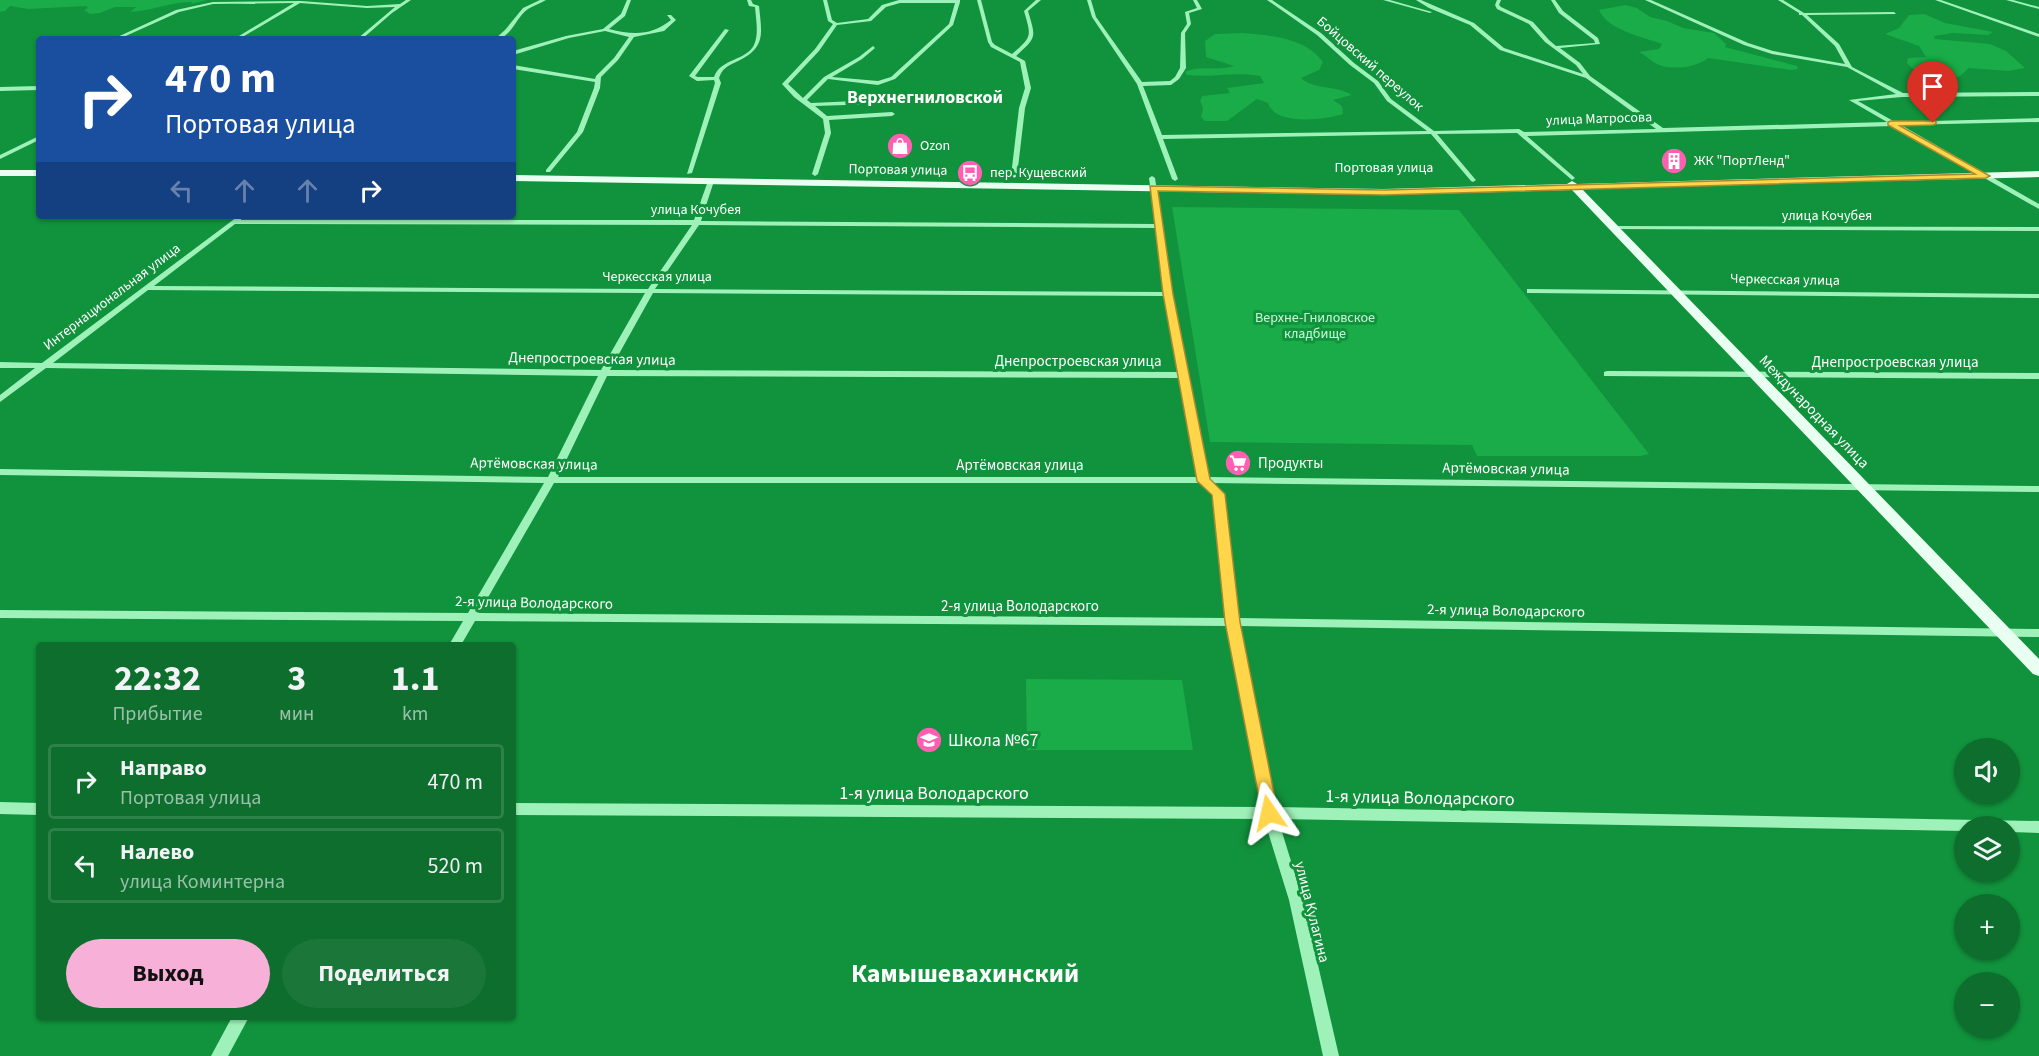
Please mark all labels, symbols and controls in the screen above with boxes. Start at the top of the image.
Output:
street label: Бойцовский переулок [1312,12,1428,116]
text: 470 m [165,49,276,109]
icon: right [66,60,144,138]
pin [1907,61,1958,123]
icon: arrive [1916,70,1949,103]
district label: Верхнегниловской [847,85,1003,110]
text: Портовая улица [165,105,356,144]
street label: улица Матросова [1546,107,1652,131]
shop icon: Ozon [885,131,915,161]
place label: Ozon [920,136,950,156]
building icon: ЖК "ПортЛенд" [1659,146,1689,176]
place label: ЖК "ПортЛенд" [1694,151,1790,171]
bus stop icon: пер. Кущевский [955,158,985,188]
street label: Портовая улица [1335,158,1433,178]
street label: Портовая улица [848,159,948,181]
place label: пер. Кущевский [990,163,1087,183]
icon: left [165,174,198,207]
icon: ahead [228,174,261,207]
icon: ahead [291,174,324,207]
icon: right [354,174,387,207]
street label: улица Кочубея [651,200,741,220]
street label: улица Кочубея [1782,206,1872,226]
street label: Интернациональная улица [39,239,185,355]
street label: Черкесская улица [602,267,712,287]
street label: Черкесская улица [1730,269,1840,291]
park label: Верхне-Гниловское кладбище [1255,308,1375,344]
street label: Днепростроевская улица [508,347,676,371]
street label: Днепростроевская улица [994,351,1162,372]
street label: Международная улица [1754,351,1874,473]
street label: Днепростроевская улица [1811,352,1979,373]
supermarket icon: Продукты [1223,448,1253,478]
street label: Артёмовская улица [470,452,598,476]
place label: Продукты [1258,453,1323,474]
street label: Артёмовская улица [956,455,1084,476]
street label: Артёмовская улица [1442,457,1570,481]
street label: 2-я улица Володарского [455,591,613,615]
street label: 2-я улица Володарского [941,596,1099,617]
street label: 2-я улица Володарского [1427,599,1585,623]
text: 22:32 [114,653,201,704]
text: 3 [287,653,306,704]
text: 1.1 [391,653,440,704]
text: Прибытие [112,700,203,728]
text: мин [279,700,314,728]
text: km [402,700,428,728]
school or university icon: Школа №67 [914,725,944,755]
place label: Школа №67 [948,728,1038,753]
map controls [1954,738,2020,1038]
button: sound [1954,738,2020,804]
text: Направо [120,752,207,784]
icon: right [69,765,102,798]
text: 470 m [428,766,483,798]
street label: 1-я улица Володарского [839,781,1029,806]
position arrow [1237,781,1301,845]
text: Портовая улица [120,784,261,812]
street label: 1-я улица Володарского [1325,784,1515,812]
button: layers [1954,816,2020,882]
text: Налево [120,836,194,868]
icon: left [69,849,102,882]
text: 520 m [428,850,483,882]
street label: улица Кулагина [1289,859,1335,965]
text: улица Коминтерна [120,868,285,896]
button: + [1954,894,2020,960]
button: Выход [66,939,270,1008]
button: Поделиться [282,939,486,1008]
district label: Камышевахинский [851,955,1079,992]
button: − [1954,972,2020,1038]

